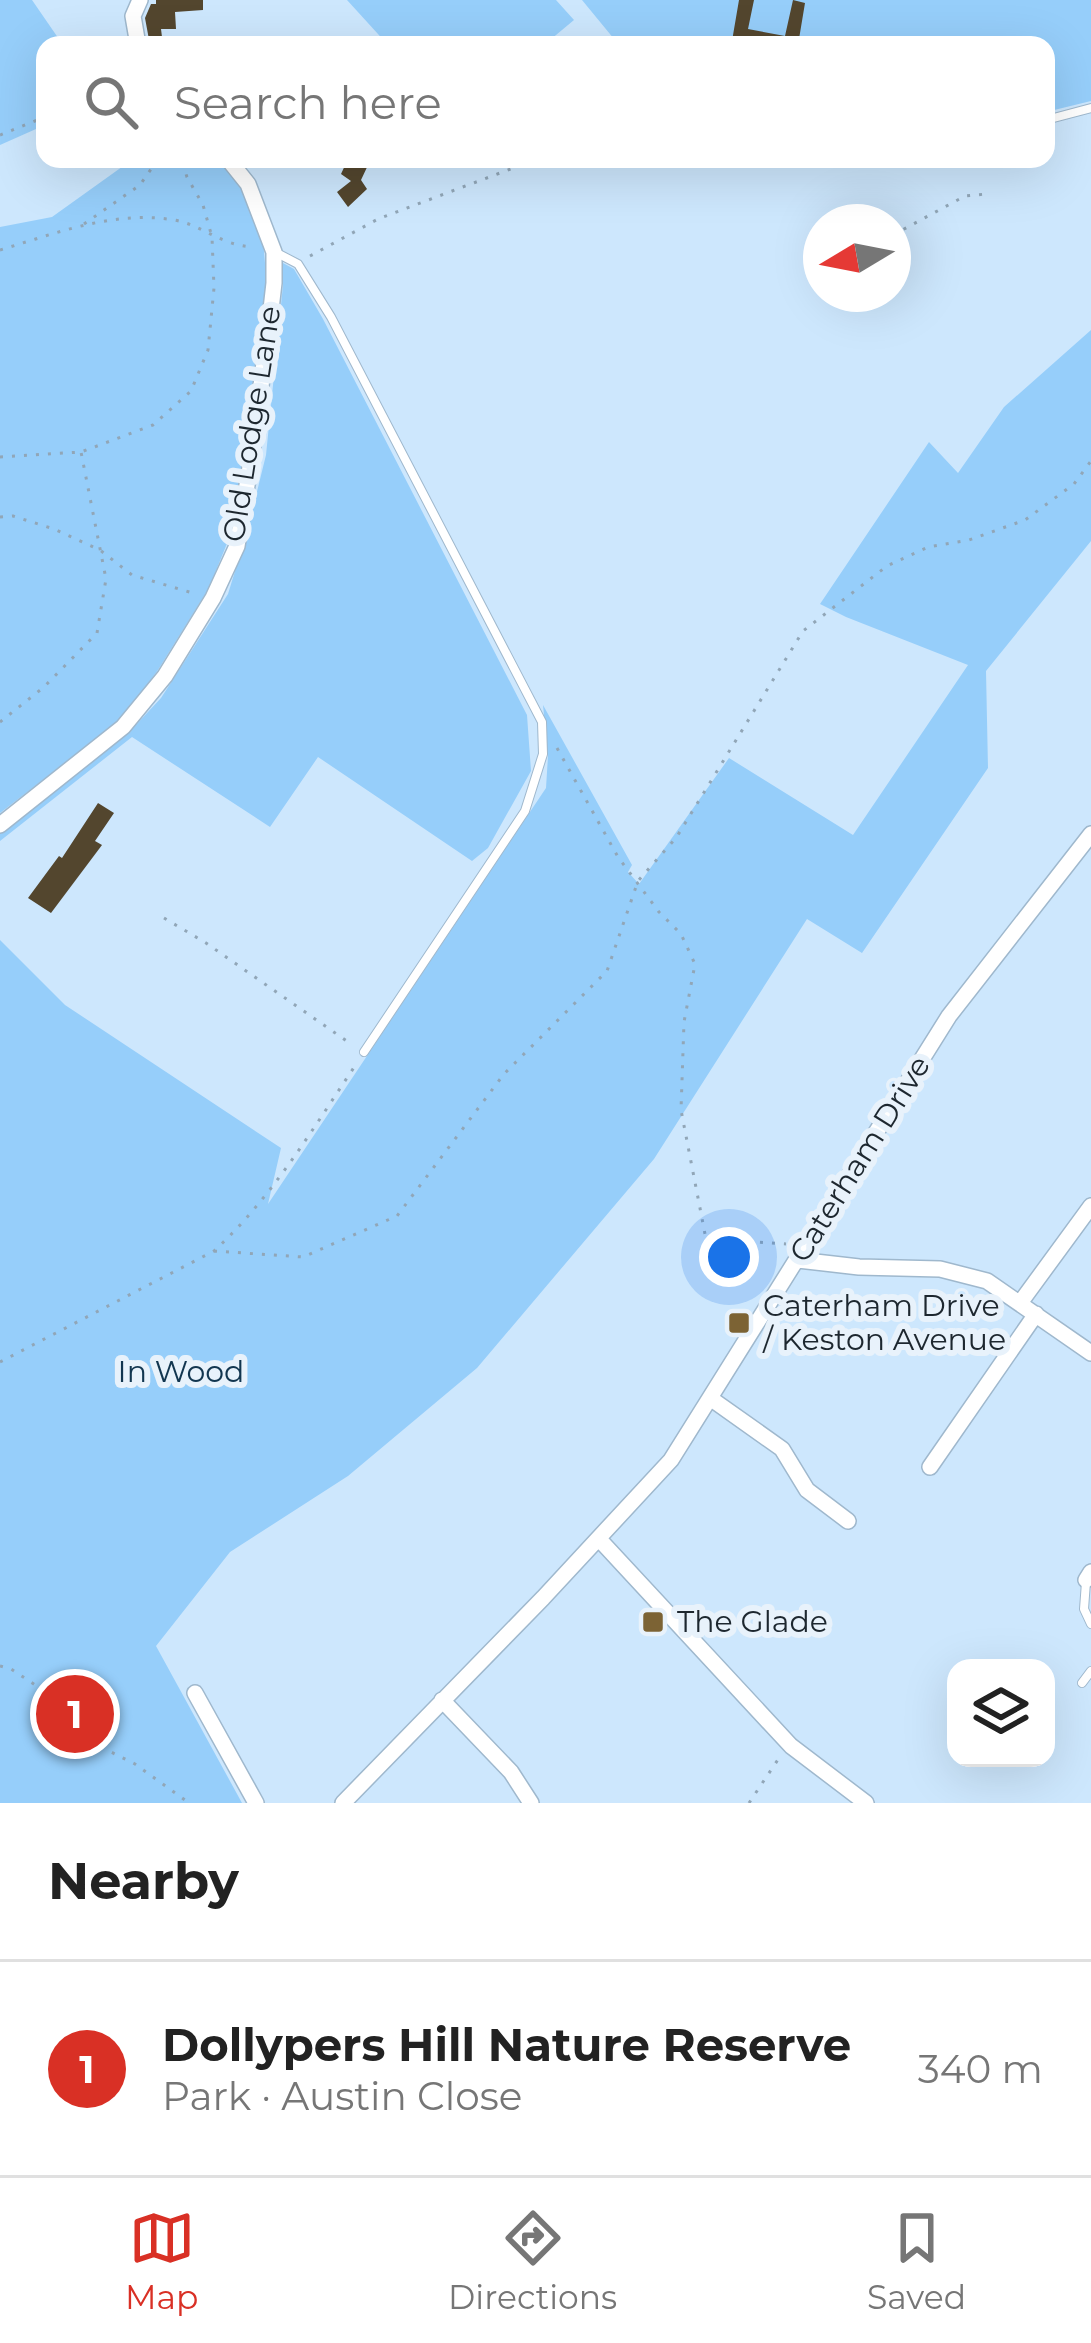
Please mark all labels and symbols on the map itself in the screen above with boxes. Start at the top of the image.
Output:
north arrow [803,204,911,312]
street label: Old Lodge Lane [215,303,288,545]
street label: Caterham Drive [781,1049,938,1269]
your location [699,1227,759,1287]
place label: Caterham Drive / Keston Avenue [762,1287,1006,1358]
marker: Caterham Drive / Keston Avenue [726,1310,752,1336]
park label: In Wood [118,1353,244,1390]
place label: The Glade [677,1603,828,1640]
marker: The Glade [640,1609,666,1635]
pin: 1 [36,1669,114,1759]

